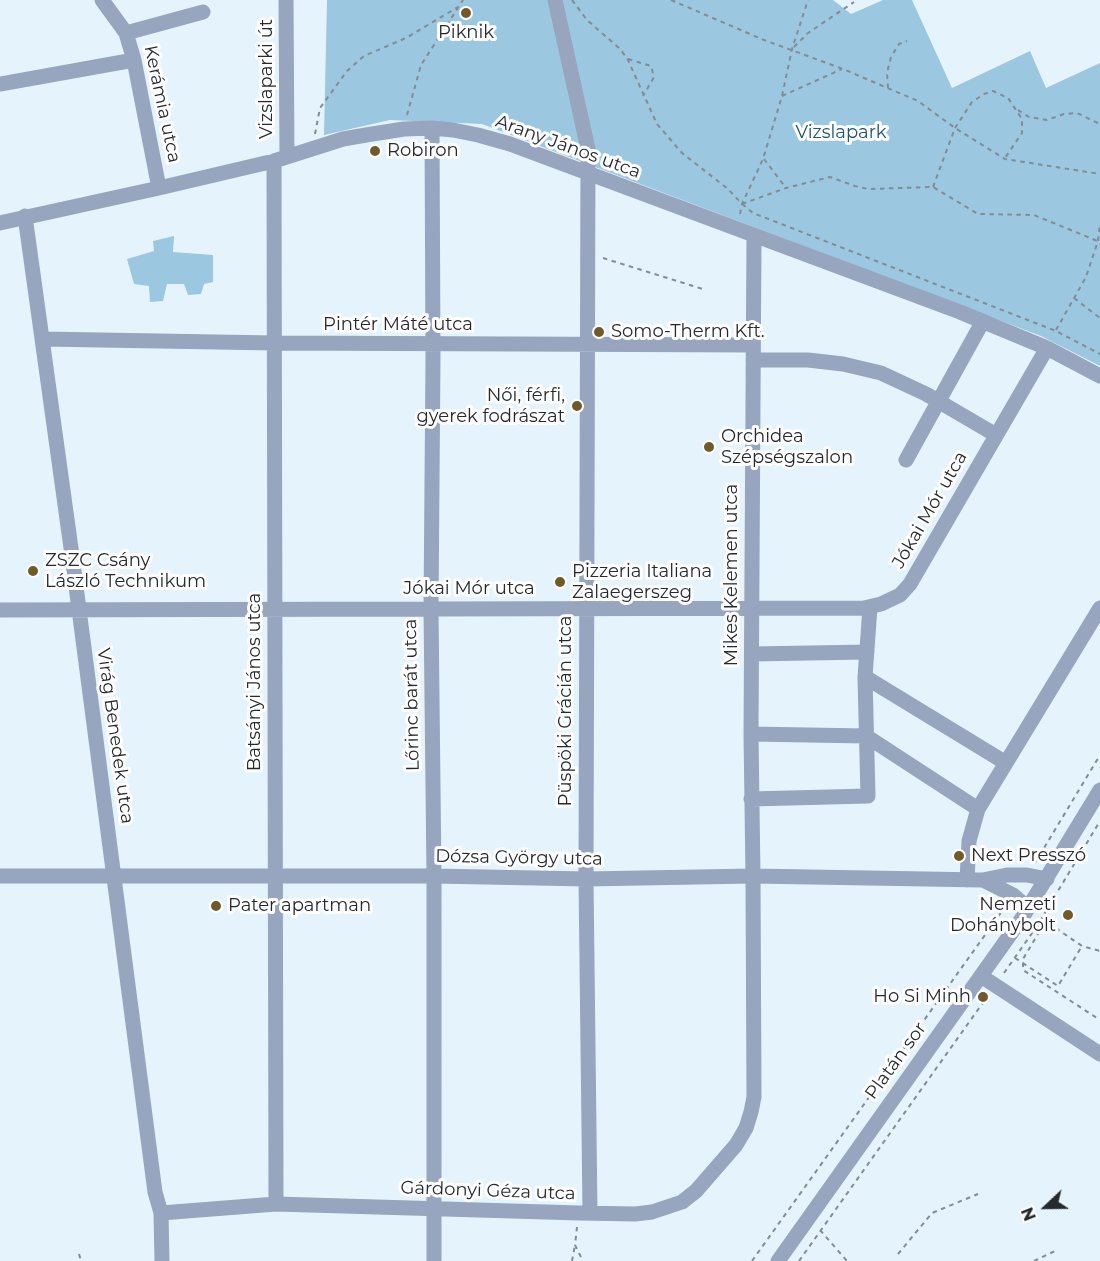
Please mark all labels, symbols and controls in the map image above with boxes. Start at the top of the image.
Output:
marker: Piknik [459,6,473,20]
street label: Vizslaparki út [256,19,278,139]
place label: Piknik [438,22,494,44]
street label: Kerámia utca [139,43,185,165]
street label: Arany János utca [493,111,643,183]
park label: Vizslapark [795,122,887,144]
place label: Robiron [387,140,459,162]
marker: Robiron [368,144,382,158]
street label: Pintér Máté utca [323,314,473,336]
place label: Somo-Therm Kft. [611,321,765,343]
marker: Somo-Therm Kft. [592,325,606,339]
place label: Női, férfi, gyerek fodrászat [417,385,565,428]
marker: Női, férfi, gyerek fodrászat [570,399,584,413]
place label: Orchidea Szépségszalon [721,426,853,468]
marker: Orchidea Szépségszalon [702,440,716,454]
street label: Jókai Mór utca [888,448,972,572]
street label: Mikes Kelemen utca [721,484,743,666]
place label: ZSZC Csány László Technikum [45,550,206,592]
place label: Pizzeria Italiana Zalaegerszeg [572,561,712,604]
marker: ZSZC Csány László Technikum [26,564,40,578]
marker: Pizzeria Italiana Zalaegerszeg [553,575,567,589]
street label: Jókai Mór utca [403,578,535,600]
street label: Batsányi János utca [244,593,266,771]
street label: Püspöki Grácián utca [555,616,577,806]
street label: Lőrinc barát utca [400,619,424,771]
street label: Virág Benedek utca [92,647,138,825]
place label: Next Presszó [971,845,1086,867]
street label: Dózsa György utca [435,846,603,870]
marker: Next Presszó [952,849,966,863]
place label: Nemzeti Dohánybolt [950,894,1056,936]
place label: Pater apartman [228,895,371,917]
marker: Pater apartman [209,899,223,913]
marker: Nemzeti Dohánybolt [1061,908,1075,922]
place label: Ho Si Minh [873,986,971,1008]
marker: Ho Si Minh [976,990,990,1004]
street label: Platán sor [861,1018,931,1104]
street label: Gárdonyi Géza utca [400,1177,576,1205]
north arrow [1016,1177,1076,1237]
text: N [1018,1204,1040,1223]

